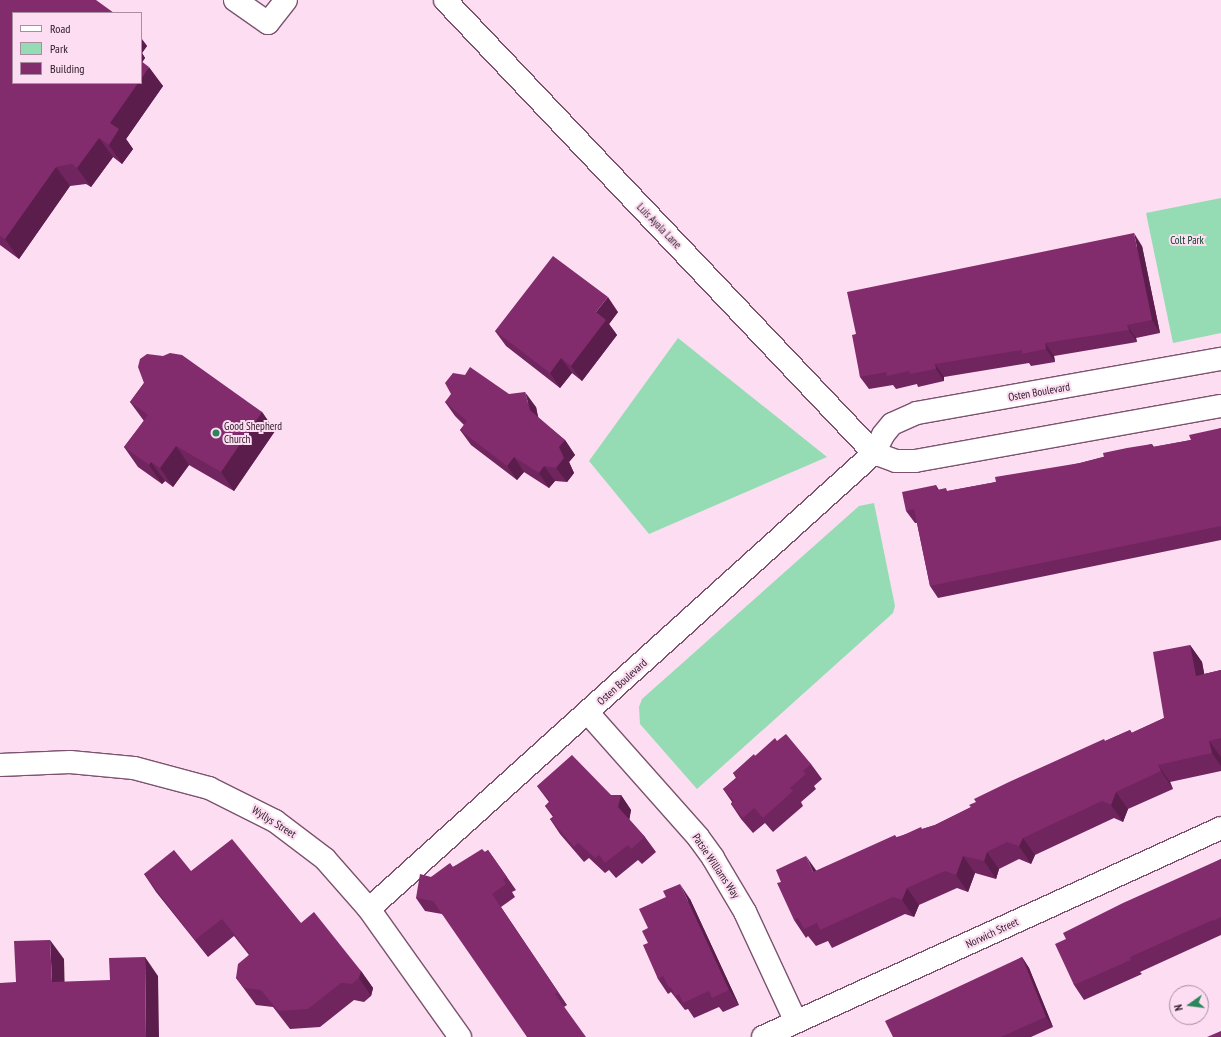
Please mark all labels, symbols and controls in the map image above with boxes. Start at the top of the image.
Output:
legend [12,12,142,84]
text: Road [50,21,70,36]
text: Park [50,41,68,56]
text: Building [50,61,85,76]
street label: Luis Ayala Lane [634,200,684,252]
park label: Colt Park [1170,233,1204,247]
street label: Osten Boulevard [1007,380,1071,404]
place label: Good Shepherd Church [224,420,282,446]
marker: Good Shepherd Church [211,428,221,438]
street label: Osten Boulevard [594,656,650,708]
street label: Wyllys Street [250,803,298,841]
street label: Patsie Williams Way [689,831,743,901]
street label: Norwich Street [964,915,1020,951]
north arrow [1169,985,1209,1025]
text: N [1171,1003,1186,1012]

